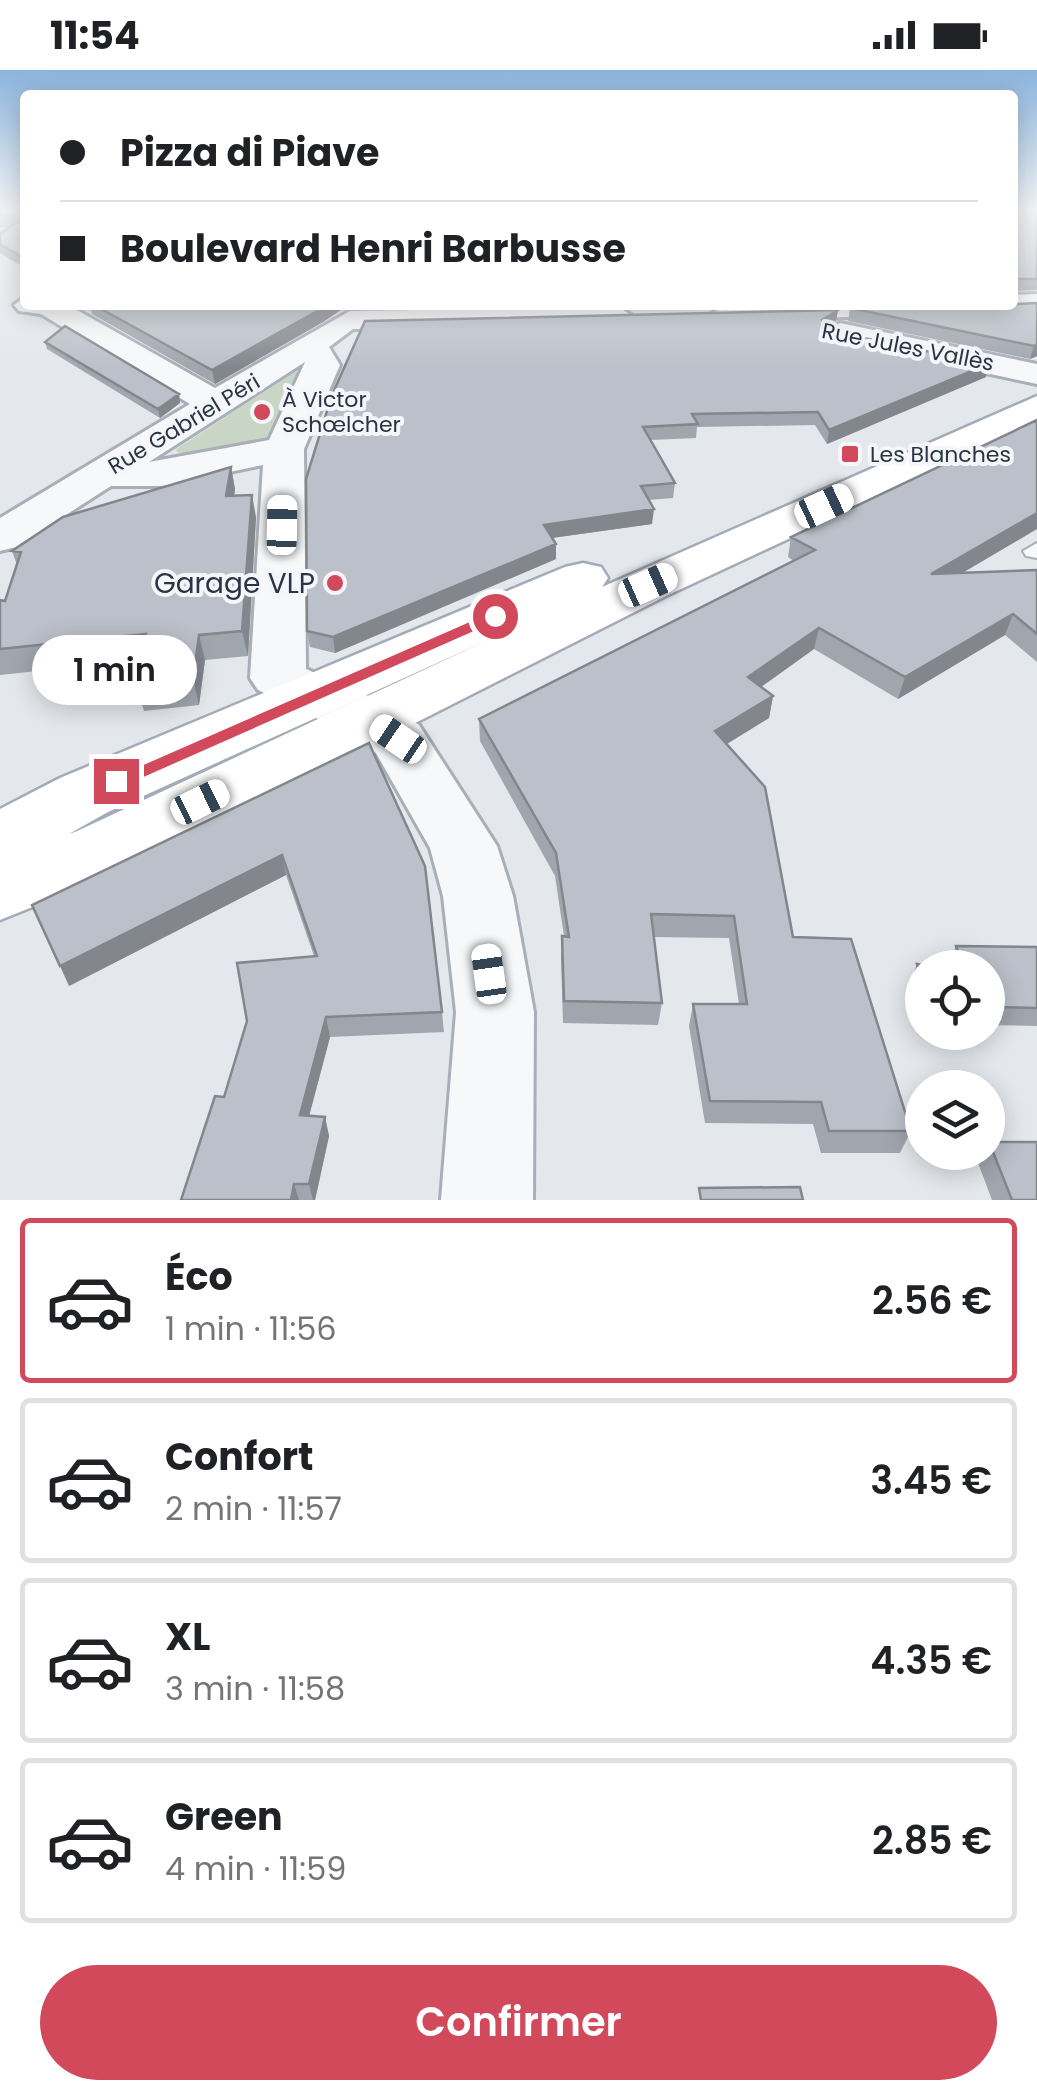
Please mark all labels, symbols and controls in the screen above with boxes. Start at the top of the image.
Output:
text: 11:54 [50,9,140,62]
text: Pizza di Piave [120,126,379,179]
text: Boulevard Henri Barbusse [120,222,626,275]
street label: Rue Jules Vallès [819,315,997,379]
street label: Rue Gabriel Péri [102,366,266,482]
place label: À Victor Schœlcher [282,384,401,440]
marker: À Victor Schœlcher [251,401,273,423]
place label: Les Blanches [870,439,1011,470]
marker: Les Blanches [839,443,861,465]
car [790,480,858,532]
car [266,495,298,555]
car [614,559,682,611]
place label: Garage VLP [154,564,315,603]
marker: Garage VLP [324,572,346,594]
route start [473,594,518,639]
callout: 1 min [34,636,198,706]
text: 1 min [73,647,156,692]
car [365,710,431,768]
route end [94,759,139,804]
car [166,775,234,829]
car [470,942,508,1006]
map controls [905,950,1005,1170]
button: locate [905,950,1005,1050]
button: layers [905,1070,1005,1170]
text: Éco [165,1250,233,1303]
icon: car [45,1256,135,1346]
text: 2.56 € [872,1274,992,1327]
text: 1 min · 11:56 [165,1306,337,1351]
text: Confort [165,1430,313,1483]
icon: car [45,1436,135,1526]
text: 3.45 € [870,1454,992,1507]
text: 2 min · 11:57 [165,1486,342,1531]
text: XL [165,1610,210,1663]
icon: car [45,1616,135,1706]
text: 4.35 € [870,1634,992,1687]
text: 3 min · 11:58 [165,1666,345,1711]
text: Green [165,1790,283,1843]
icon: car [45,1796,135,1886]
text: 2.85 € [872,1814,992,1867]
text: 4 min · 11:59 [165,1846,346,1891]
button: Confirmer [40,1965,997,2080]

